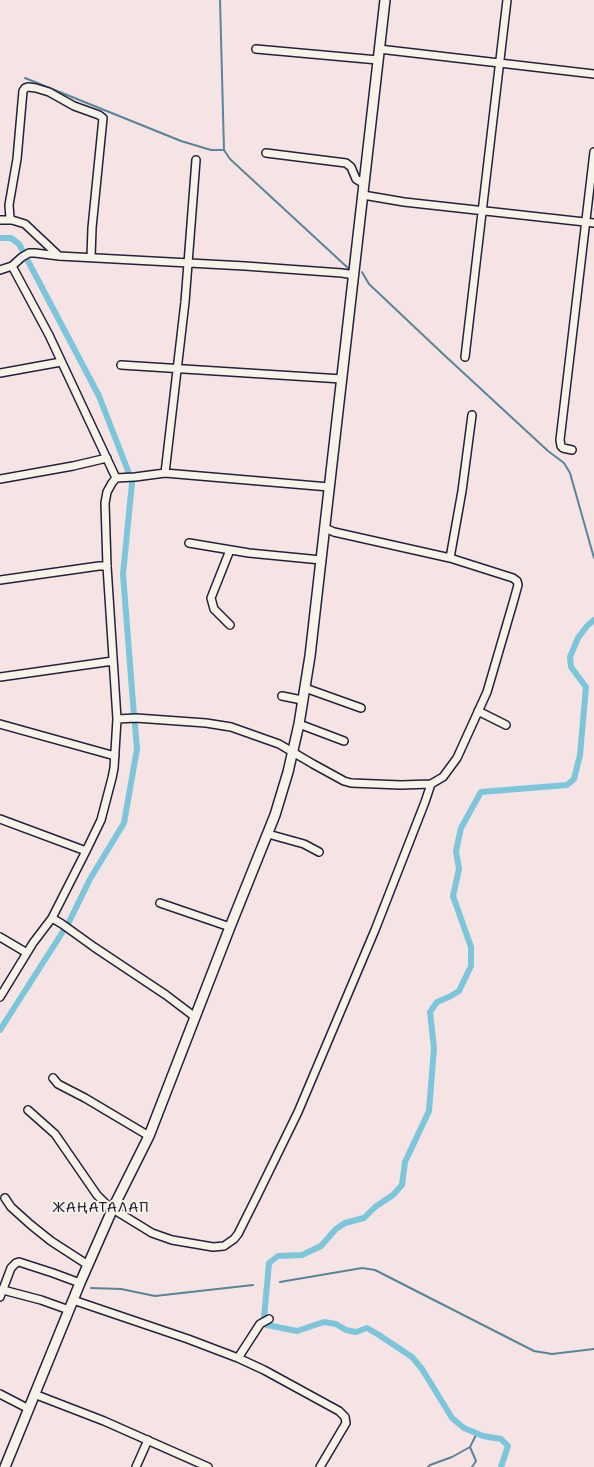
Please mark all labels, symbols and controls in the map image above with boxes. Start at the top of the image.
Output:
district label: ЖАҢАТАЛАП [53,1200,149,1216]

